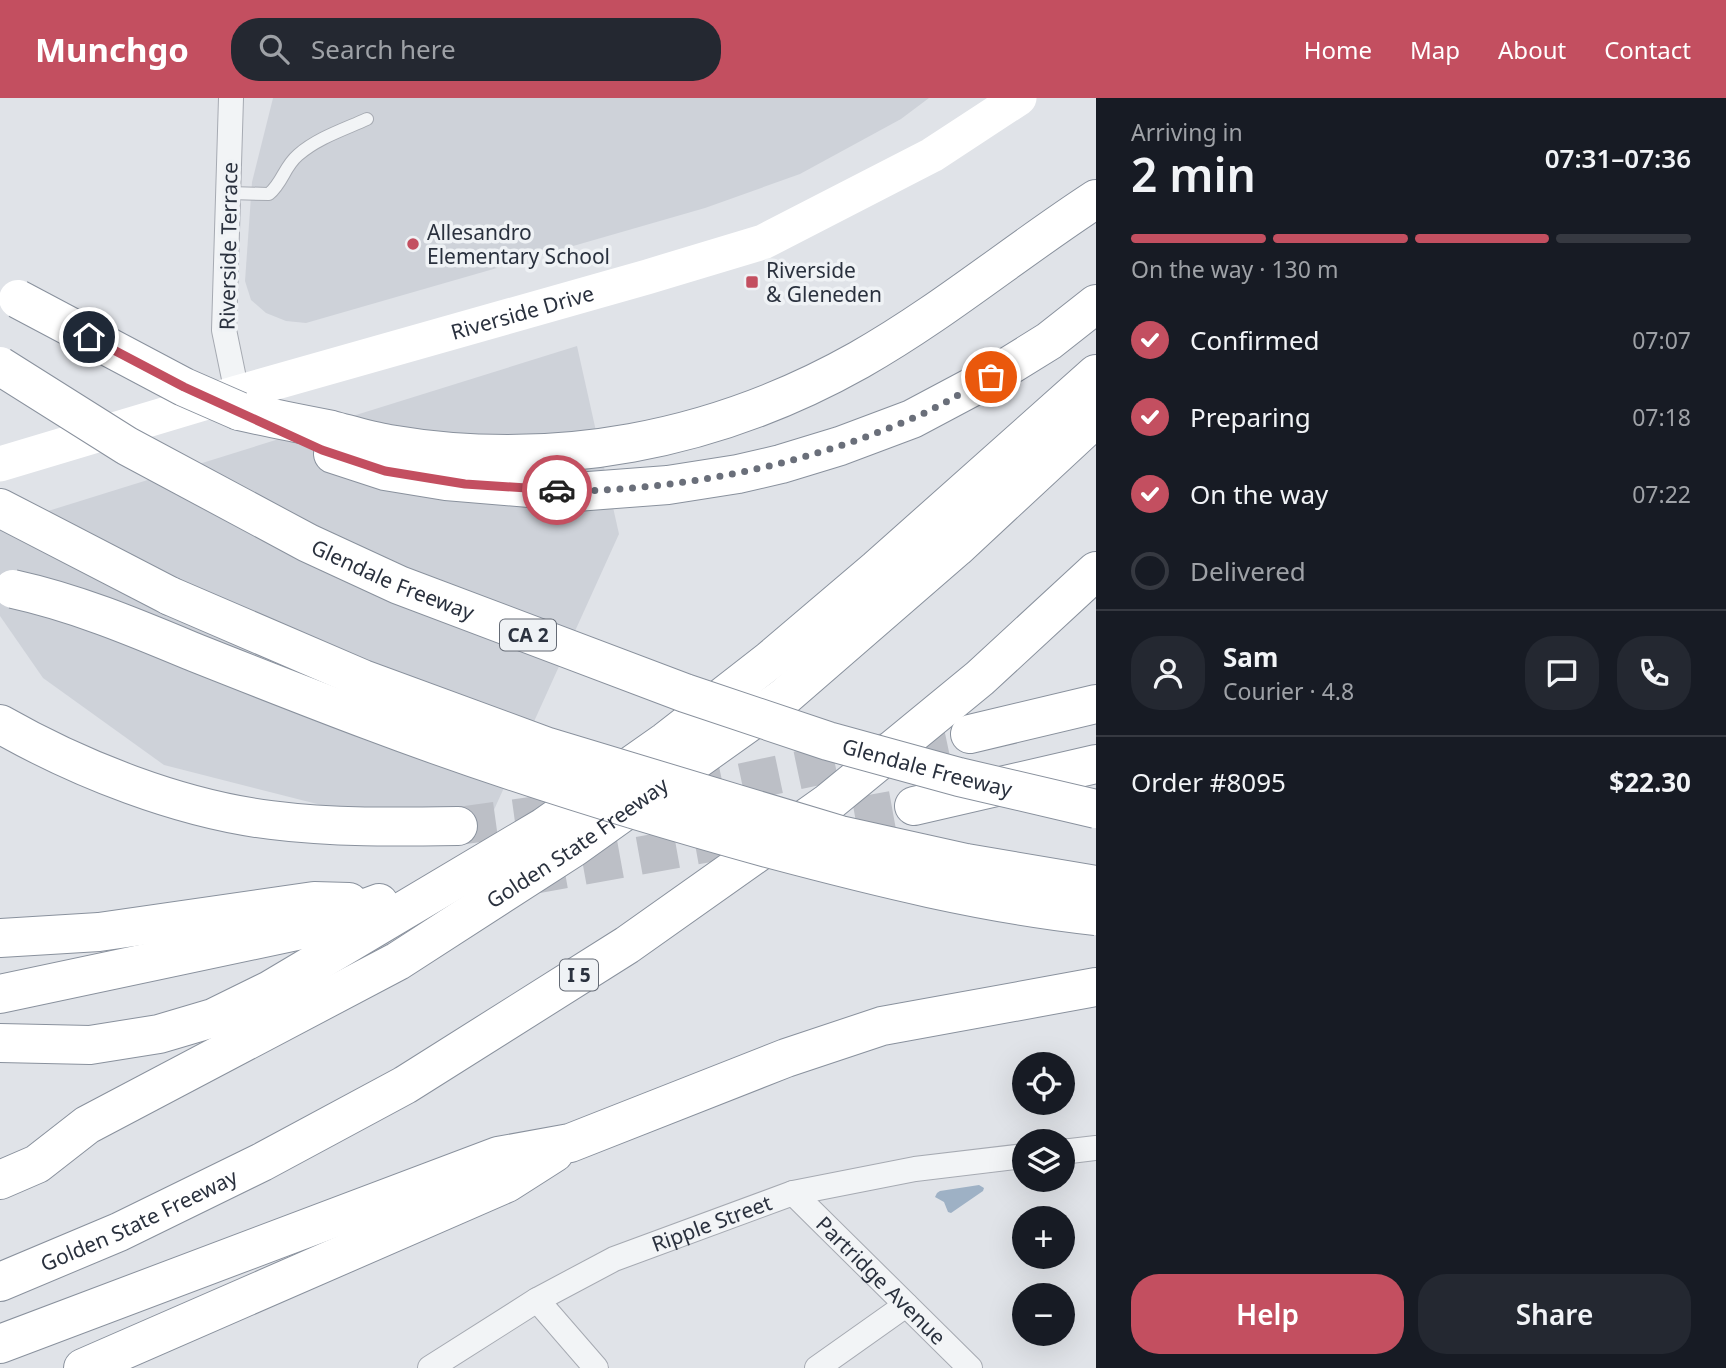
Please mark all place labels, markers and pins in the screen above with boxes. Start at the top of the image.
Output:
place label: Allesandro Elementary School [427,218,610,270]
marker: Allesandro Elementary School [405,236,421,252]
place label: Riverside & Gleneden [766,256,882,308]
marker: Riverside & Gleneden [744,274,760,290]
pin [59,307,119,367]
pin [961,347,1021,407]

